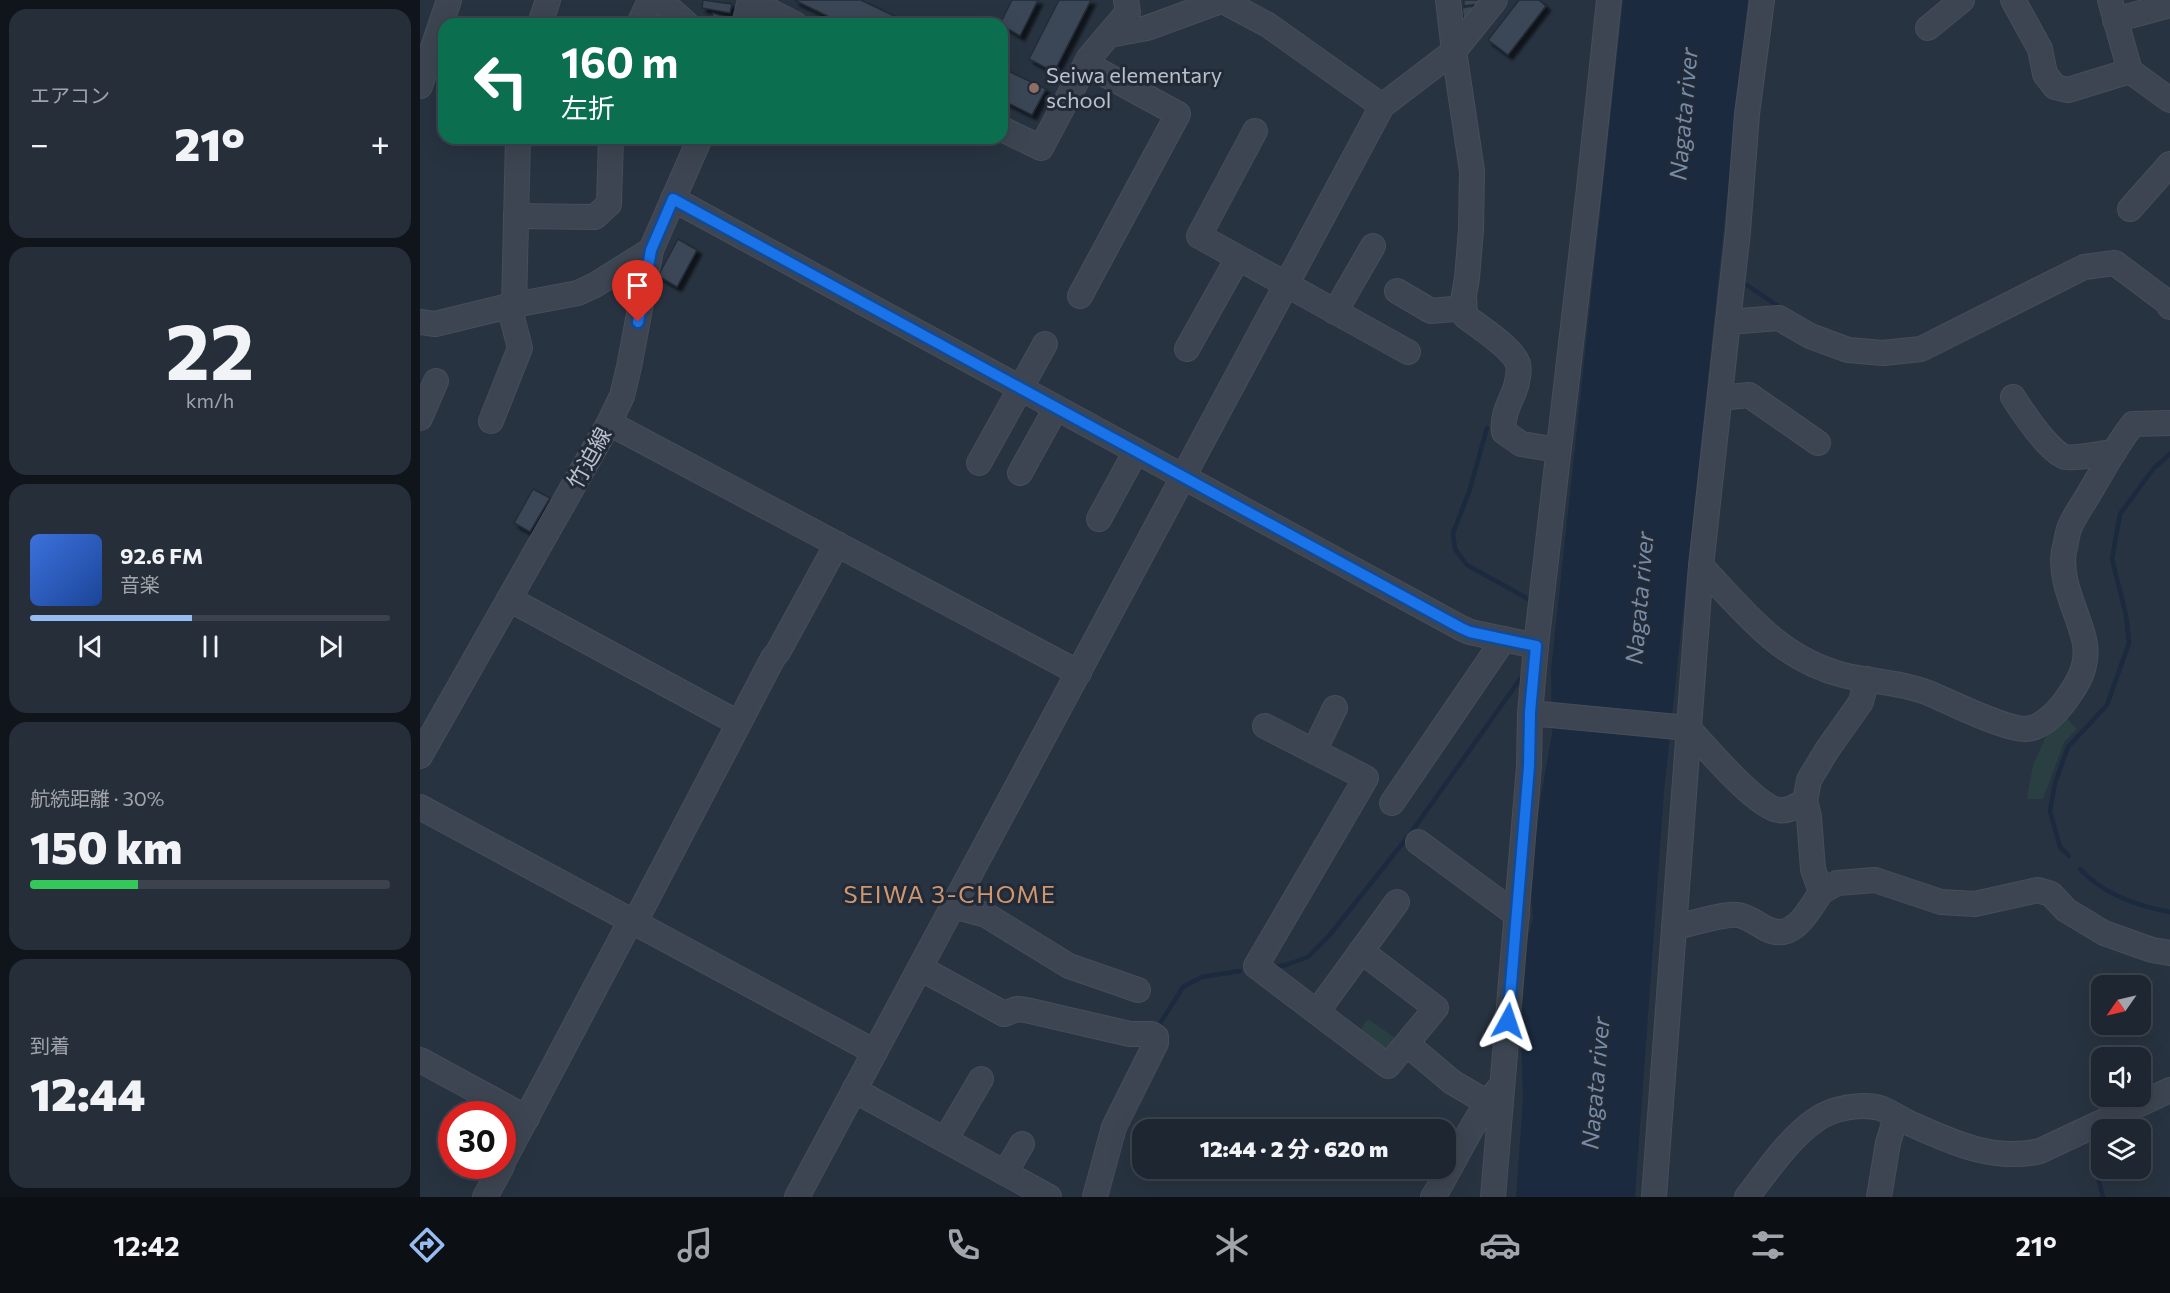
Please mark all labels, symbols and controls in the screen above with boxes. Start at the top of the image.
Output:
text: 160 m [561,35,679,87]
icon: left [462,42,540,120]
water label: Nagata river [1662,45,1703,181]
place label: Seiwa elementary school [1046,61,1222,113]
marker: Seiwa elementary school [1027,81,1041,95]
text: エアコン [30,83,110,107]
text: 左折 [561,91,615,124]
text: 21° [174,115,245,170]
text: − [30,122,49,163]
text: + [371,122,390,163]
pin [612,260,663,322]
icon: arrive [621,269,654,302]
text: 22 [166,301,254,396]
text: km/h [186,388,234,412]
street label: 竹迫線 [561,422,616,493]
water label: Nagata river [1618,529,1659,665]
text: 92.6 FM [120,542,203,569]
text: 音楽 [120,572,160,596]
icon: previous [74,630,107,663]
icon: pause [194,630,227,663]
icon: next [314,630,347,663]
text: 航続距離 · 30% [30,786,164,810]
text: 150 km [30,818,182,873]
district label: SEIWA 3-CHOME [843,879,1057,908]
north arrow [2091,975,2151,1035]
map controls [2091,975,2151,1179]
position arrow [1476,989,1540,1053]
water label: Nagata river [1574,1014,1615,1150]
text: 到着 [30,1033,70,1057]
button: sound [2091,1047,2151,1107]
text: 12:44 [30,1065,146,1120]
speed limit sign: 30 [438,1101,516,1179]
button: layers [2091,1119,2151,1179]
text: 12:44 · 2 分 · 620 m [1200,1135,1388,1162]
icon: directions [406,1224,448,1266]
icon: music [674,1224,716,1266]
icon: phone [942,1224,984,1266]
icon: climate [1211,1224,1253,1266]
icon: car [1479,1224,1521,1266]
icon: filters [1747,1224,1789,1266]
text: 12:42 [113,1229,180,1262]
text: 21° [2015,1229,2057,1262]

